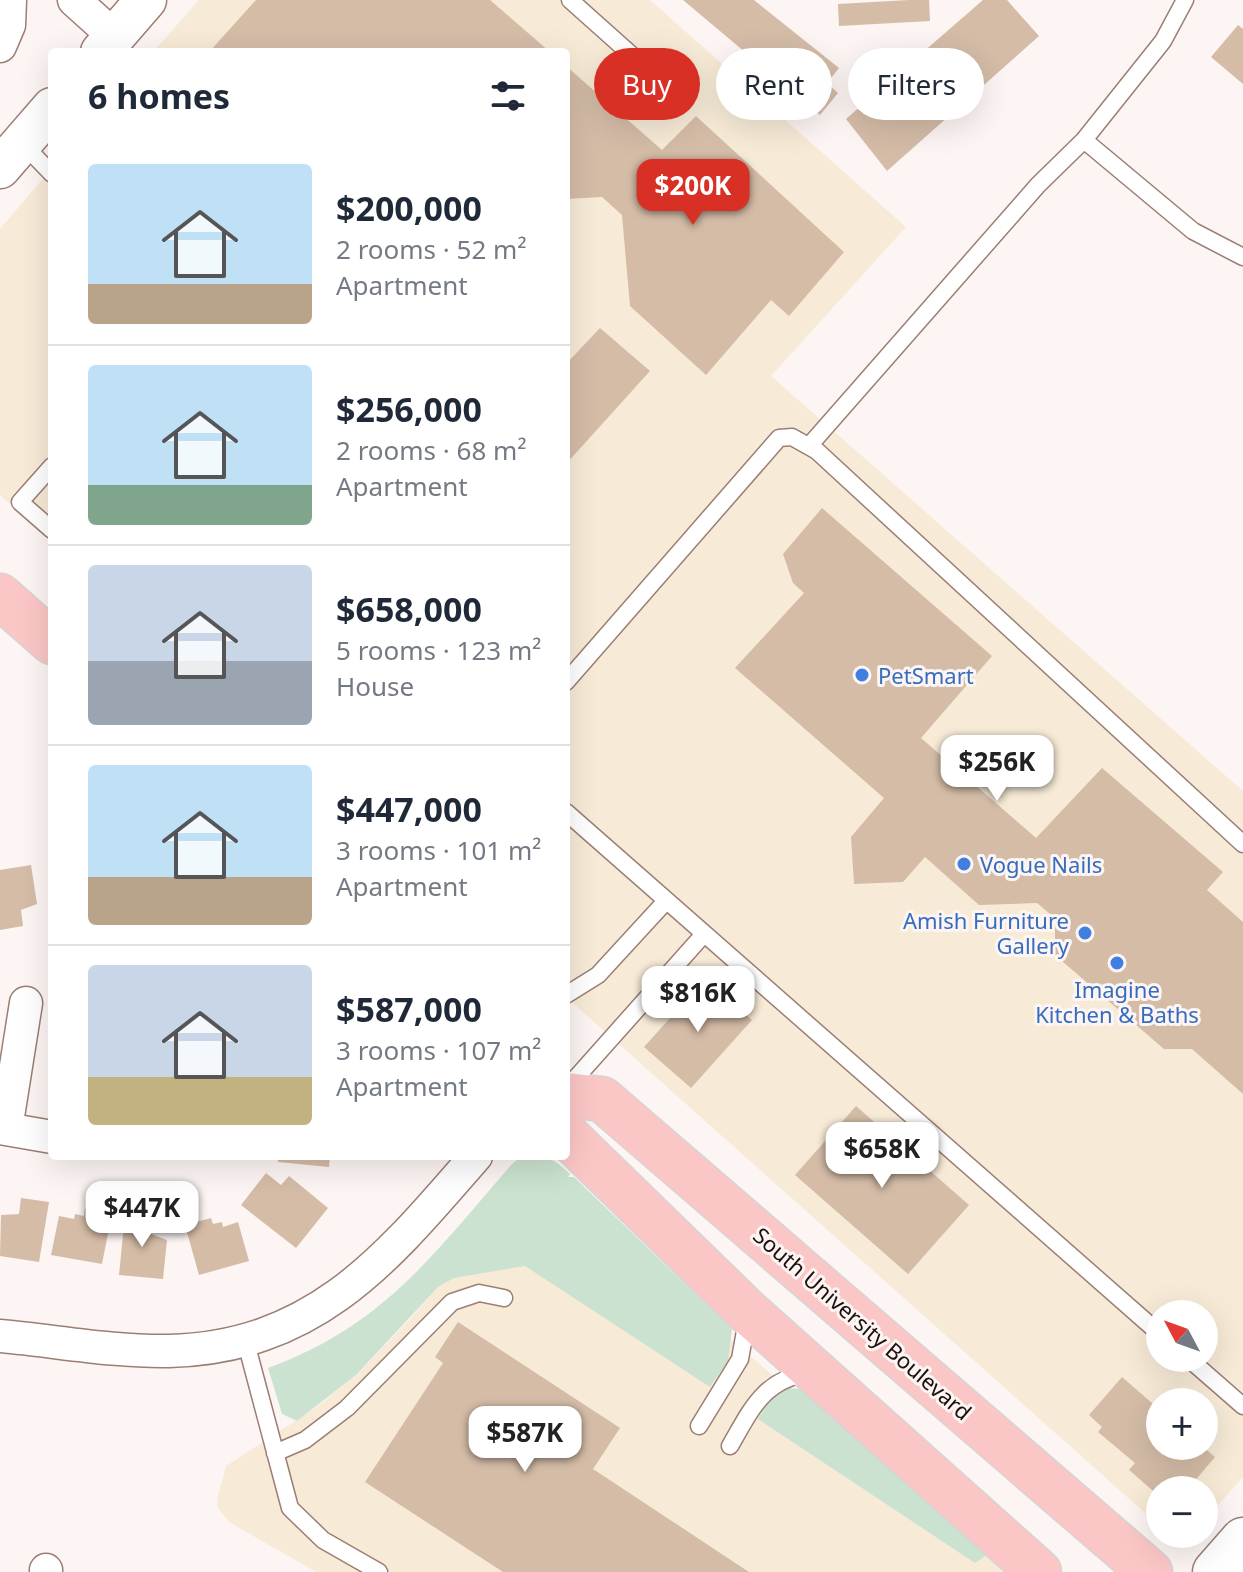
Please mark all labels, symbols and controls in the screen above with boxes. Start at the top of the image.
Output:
chip: Buy [594,48,700,120]
chip: Rent [716,48,832,120]
chip: Filters [848,48,984,120]
text: 6 homes [88,73,230,119]
icon: filters [486,74,530,118]
pin: $200K [637,159,749,227]
text: $200K [655,167,731,203]
text: $200,000 [336,185,482,231]
icon: home [152,196,248,292]
text: 2 rooms · 52 m² [336,231,526,267]
text: Apartment [336,267,468,303]
text: $256,000 [336,386,482,432]
icon: home [152,397,248,493]
text: 2 rooms · 68 m² [336,432,526,468]
text: Apartment [336,468,468,504]
text: $658,000 [336,586,482,632]
icon: home [152,597,248,693]
text: 5 rooms · 123 m² [336,632,541,668]
place label: PetSmart [878,660,974,690]
marker: PetSmart [853,666,871,684]
text: House [336,668,414,704]
pin: $256K [941,735,1053,803]
text: $256K [959,743,1035,779]
text: $447,000 [336,786,482,832]
icon: home [152,797,248,893]
text: 3 rooms · 101 m² [336,832,541,868]
place label: Vogue Nails [980,849,1102,879]
marker: Vogue Nails [955,855,973,873]
text: Apartment [336,868,468,904]
place label: Amish Furniture Gallery [903,905,1070,960]
marker: Amish Furniture Gallery [1076,924,1094,942]
marker: Imagine Kitchen & Baths [1108,954,1126,972]
pin: $816K [642,966,754,1034]
text: $816K [660,974,736,1010]
place label: Imagine Kitchen & Baths [1035,974,1199,1029]
text: $587,000 [336,986,482,1032]
icon: home [152,997,248,1093]
text: 3 rooms · 107 m² [336,1032,541,1068]
text: Apartment [336,1068,468,1104]
pin: $658K [826,1122,938,1190]
text: $658K [844,1130,920,1166]
pin: $447K [86,1181,198,1249]
text: $447K [104,1189,180,1225]
street label: South University Boulevard [748,1220,978,1426]
north arrow [1146,1300,1218,1372]
map controls [1146,1300,1218,1548]
button: + [1146,1388,1218,1460]
pin: $587K [469,1406,581,1474]
text: $587K [487,1414,563,1450]
button: − [1146,1476,1218,1548]

